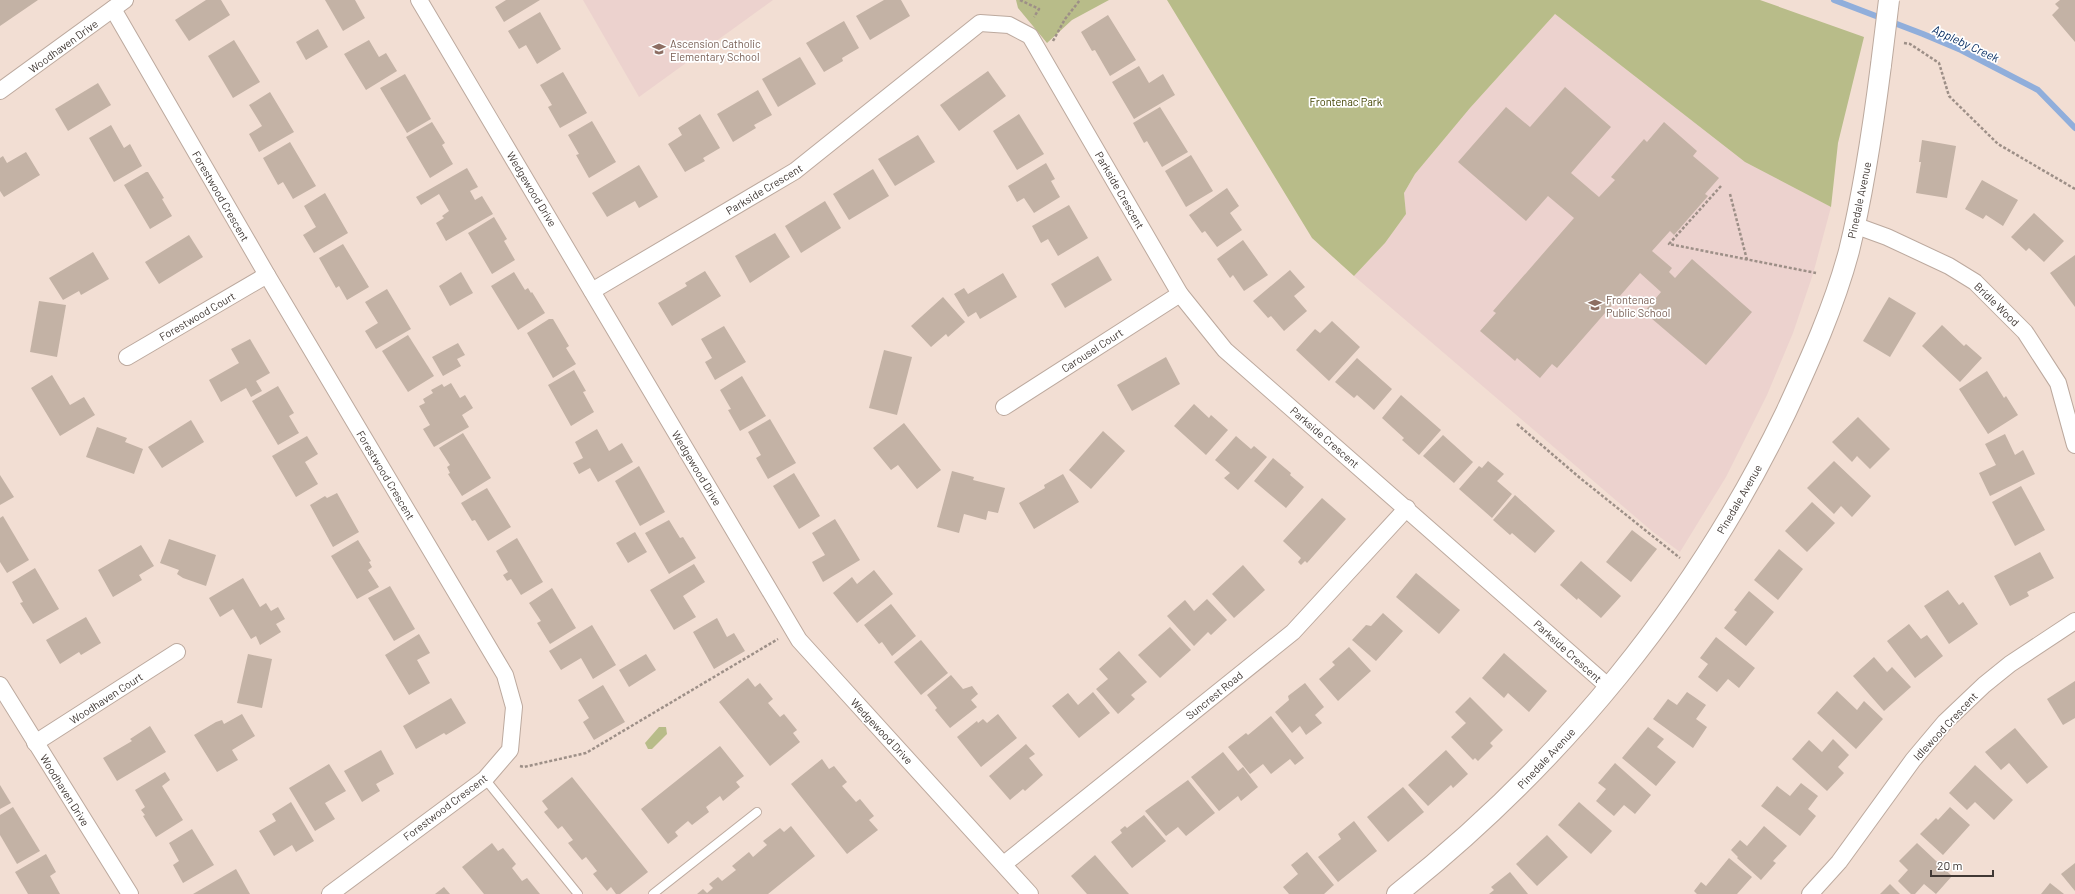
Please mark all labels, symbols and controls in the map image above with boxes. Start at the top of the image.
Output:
street label: Woodhaven Drive [26,17,100,75]
water label: Appleby Creek [1930,21,2002,65]
place label: Ascension Catholic Elementary School [670,37,761,63]
school or university icon: Ascension Catholic Elementary School [651,41,667,57]
park label: Frontenac Park [1310,95,1383,108]
street label: Forestwood Crescent [190,149,252,243]
street label: Wedgewood Drive [505,149,560,229]
street label: Parkside Crescent [1093,149,1147,231]
street label: Pinedale Avenue [1845,160,1874,240]
street label: Parkside Crescent [723,161,805,217]
street label: Bridle Wood [1972,279,2022,329]
street label: Forestwood Court [157,289,237,343]
place label: Frontenac Public School [1606,293,1670,319]
school or university icon: Frontenac Public School [1587,297,1603,313]
street label: Carousel Court [1059,325,1125,375]
street label: Parkside Crescent [1288,404,1362,470]
street label: Forestwood Crescent [354,428,418,522]
street label: Wedgewood Drive [670,428,725,508]
street label: Pinedale Avenue [1714,462,1764,536]
street label: Parkside Crescent [1531,617,1605,685]
street label: Suncrest Road [1183,668,1245,722]
street label: Woodhaven Court [67,670,145,726]
street label: Idlewood Crescent [1910,689,1980,763]
street label: Wedgewood Drive [848,695,916,767]
street label: Pinedale Avenue [1515,725,1578,791]
street label: Woodhaven Drive [38,752,92,828]
street label: Forestwood Crescent [400,771,490,843]
scale bar [1931,852,1993,878]
text: 20 m [1937,858,1963,872]

